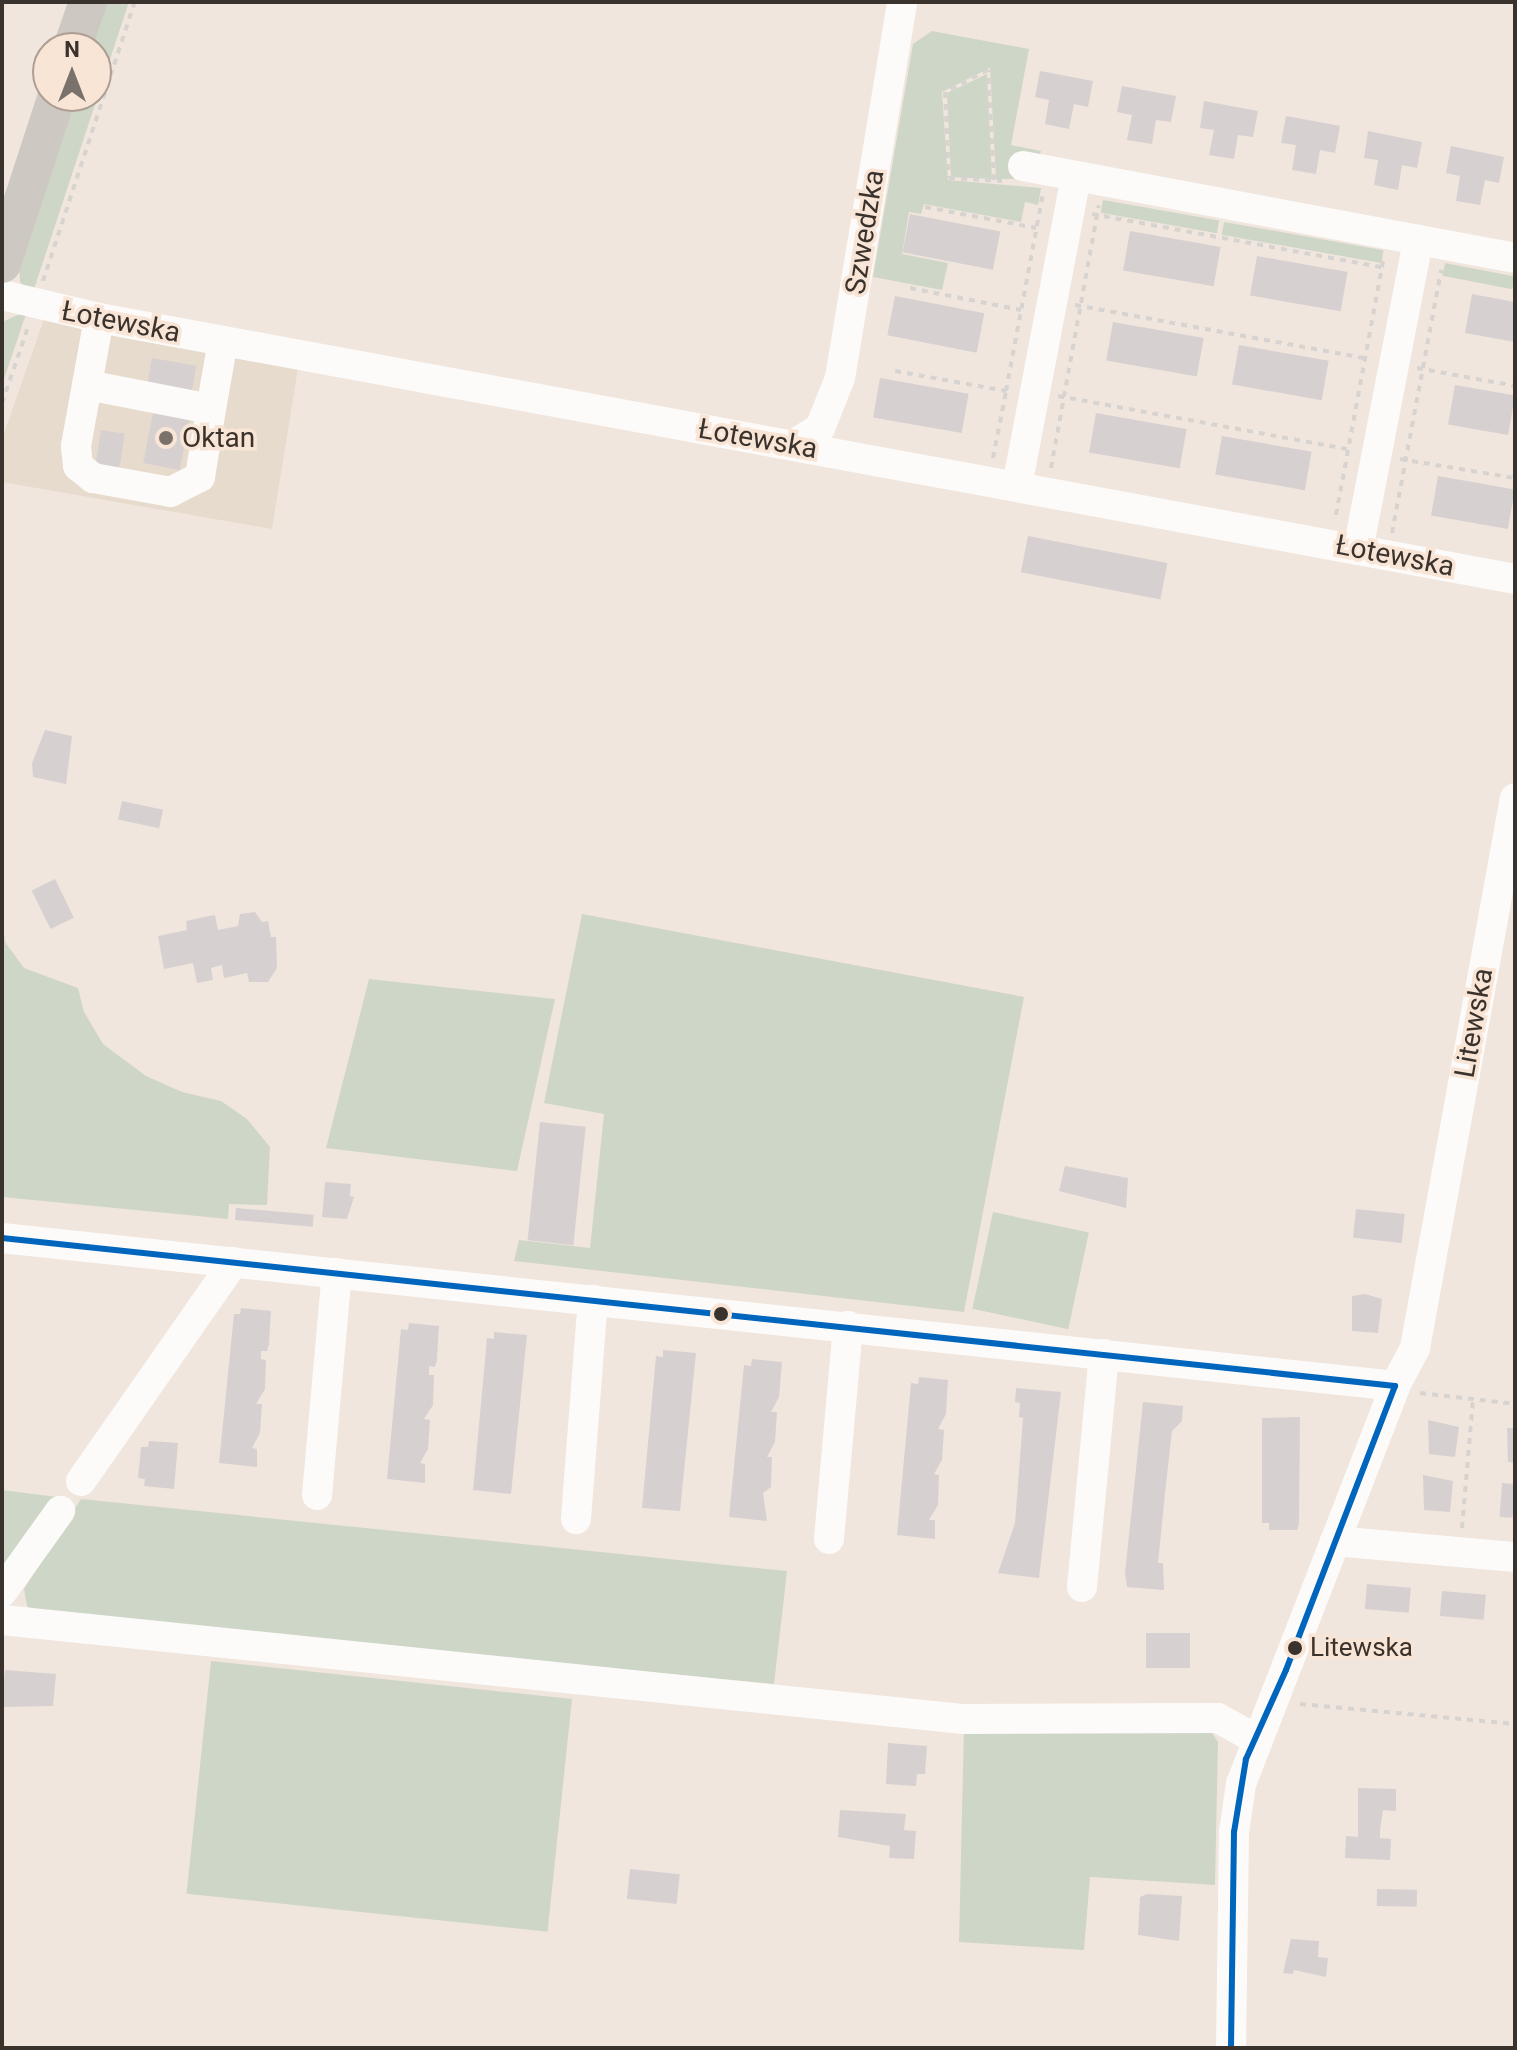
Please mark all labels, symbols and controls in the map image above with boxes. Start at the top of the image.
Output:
north arrow [32,32,112,112]
text: N [64,37,80,62]
street label: Szwedzka [839,167,891,297]
street label: Łotewska [59,294,183,350]
street label: Łotewska [696,412,820,466]
place label: Oktan [182,421,255,455]
marker: Oktan [157,429,175,447]
street label: Łotewska [1333,528,1457,584]
street label: Litewska [1448,966,1500,1080]
unlabelled marker [713,1306,729,1322]
place label: Litewska [1310,1632,1413,1664]
marker: Litewska [1287,1640,1303,1656]

